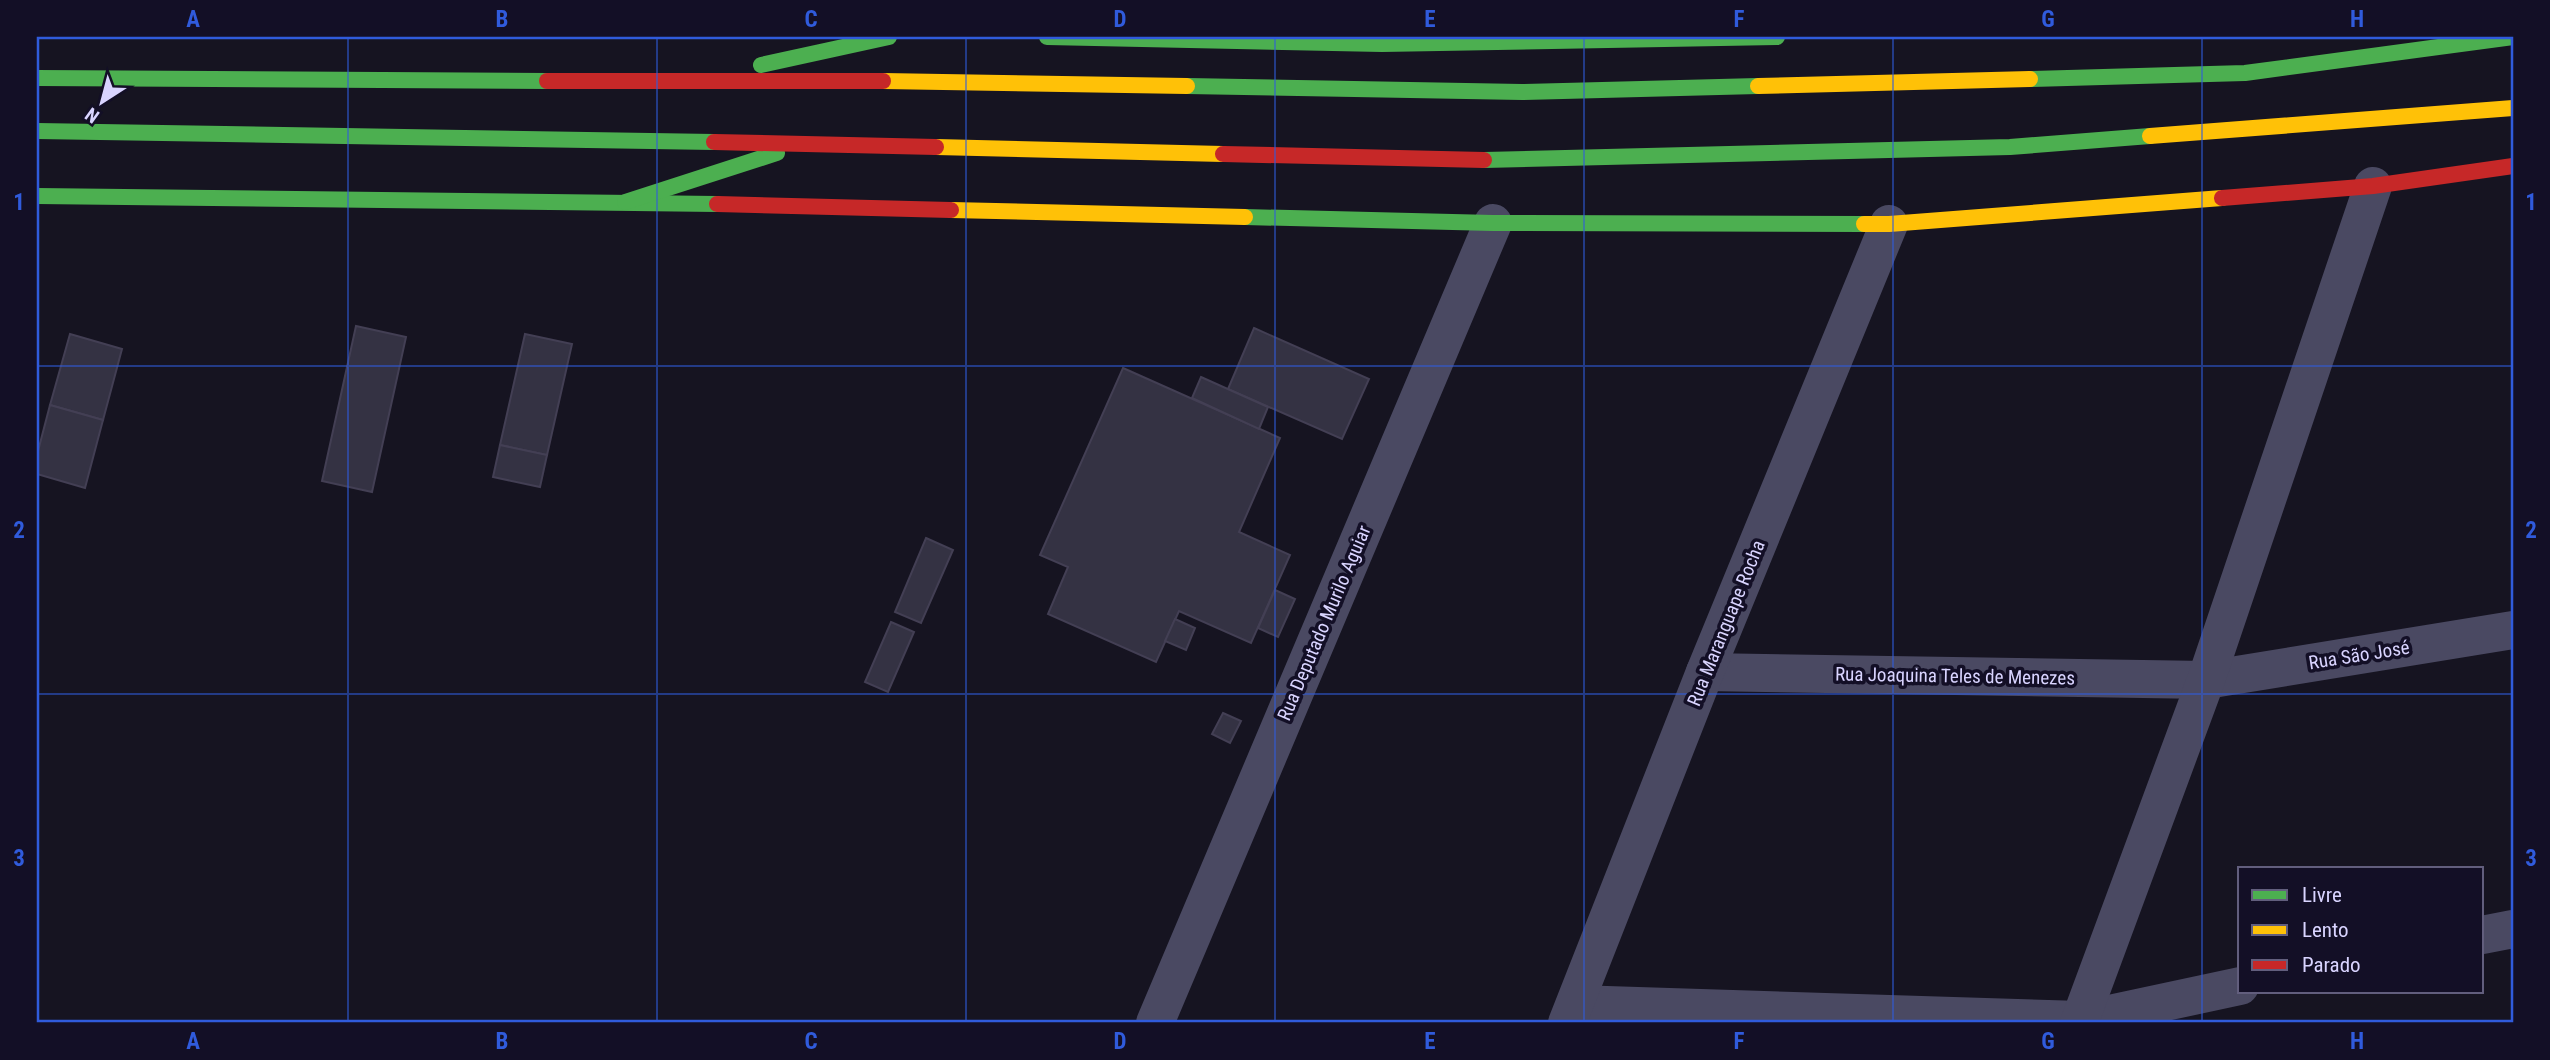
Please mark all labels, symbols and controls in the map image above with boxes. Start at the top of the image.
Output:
text: A [186,6,200,33]
text: B [496,6,508,33]
text: C [804,6,818,33]
text: D [1114,6,1127,33]
text: E [1424,6,1436,33]
text: F [1734,6,1745,33]
text: G [2041,6,2055,33]
text: H [2350,6,2364,33]
north arrow [66,66,136,136]
text: N [81,103,104,128]
text: 1 [13,189,25,216]
text: 1 [2525,189,2537,216]
text: 2 [13,517,25,544]
text: 2 [2525,517,2537,544]
street label: Rua Deputado Murilo Aguiar [1272,522,1376,724]
street label: Rua Maranguape Rocha [1682,537,1770,709]
street label: Rua São José [2307,636,2411,674]
street label: Rua Joaquina Teles de Menezes [1835,662,2075,690]
text: 3 [13,845,25,872]
text: 3 [2525,845,2537,872]
legend [2238,867,2484,993]
text: Livre [2302,883,2342,907]
text: Lento [2302,918,2349,942]
text: Parado [2302,953,2361,977]
text: A [186,1028,200,1055]
text: B [496,1028,508,1055]
text: C [804,1028,818,1055]
text: D [1114,1028,1127,1055]
text: E [1424,1028,1436,1055]
text: F [1734,1028,1745,1055]
text: G [2041,1028,2055,1055]
text: H [2350,1028,2364,1055]

